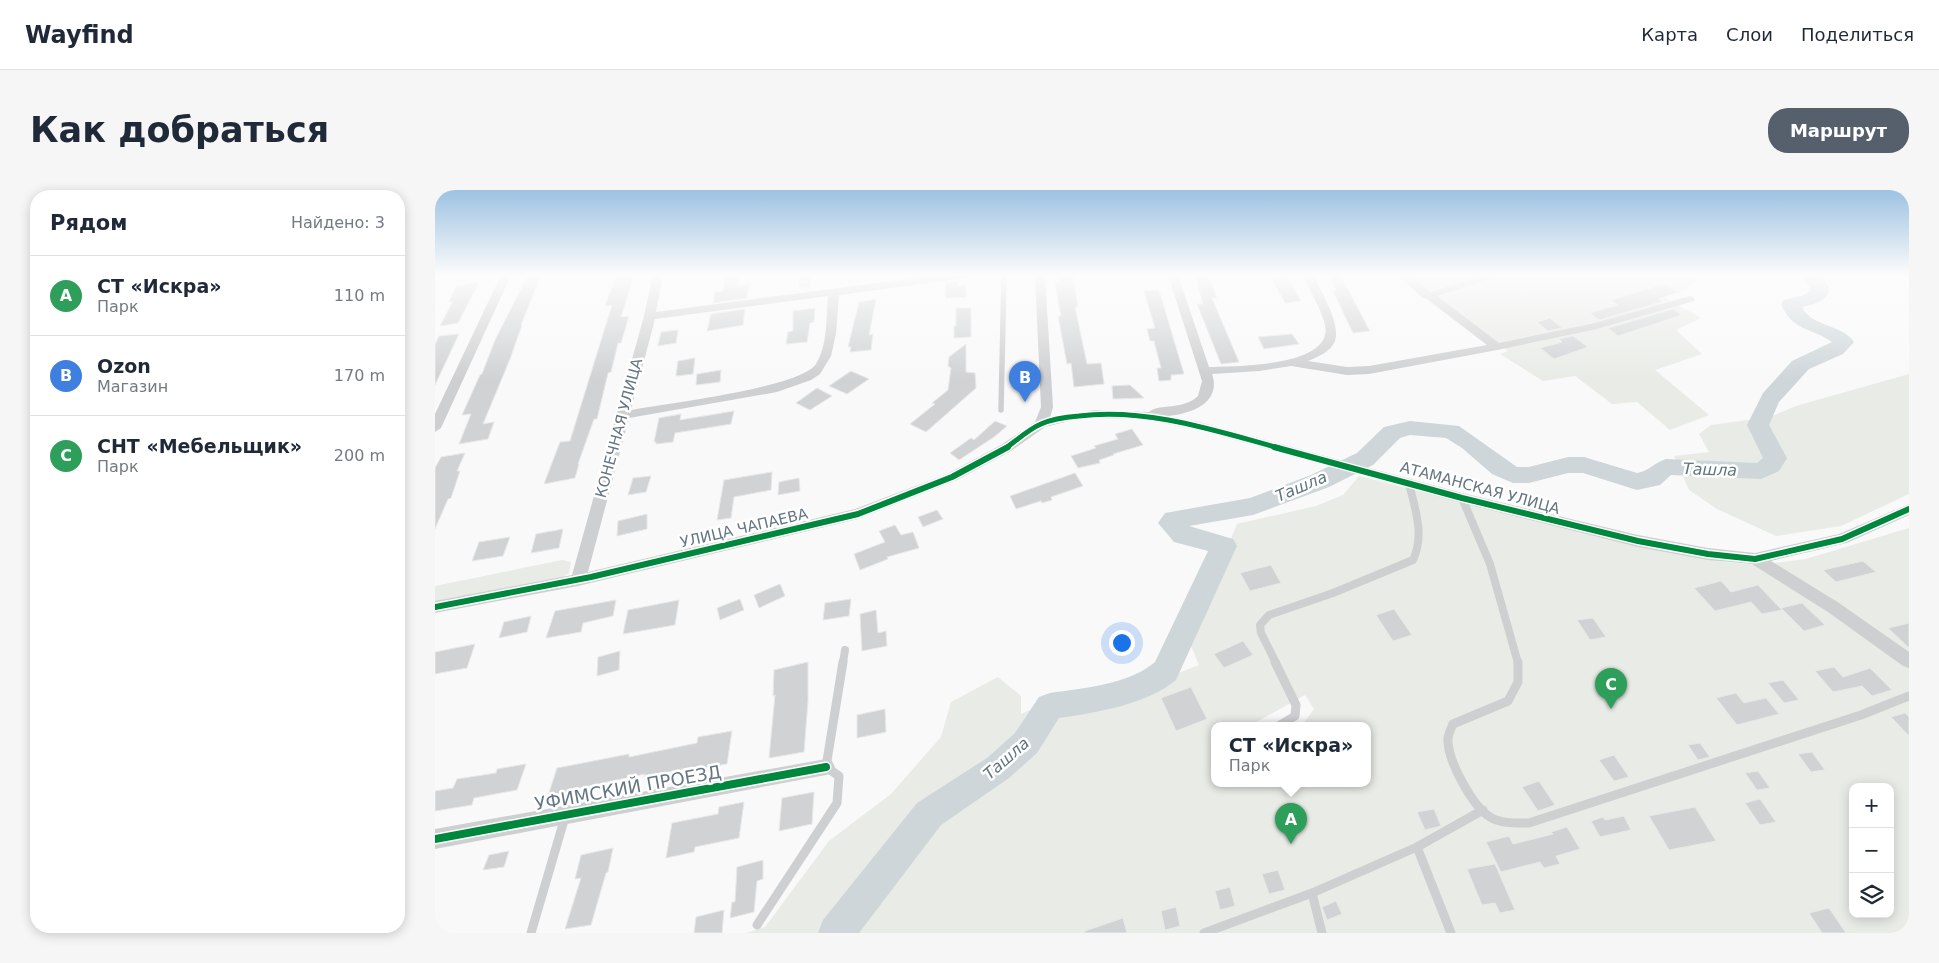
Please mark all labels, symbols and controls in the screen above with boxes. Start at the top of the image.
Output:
text: Wayfind [25,21,134,49]
text: Карта [1641,24,1698,45]
text: Слои [1726,24,1773,45]
text: Поделиться [1801,24,1914,45]
button: Маршрут [1768,108,1909,153]
text: Как добраться [30,110,329,150]
text: Рядом [50,211,127,235]
text: Найдено: 3 [291,213,385,232]
text: СТ «Искра» [97,275,222,297]
text: A [60,286,72,305]
text: 110 m [334,286,385,305]
text: Парк [97,297,139,316]
text: Ozon [97,355,151,377]
street label: КОНЕЧНАЯ УЛИЦА [592,356,646,500]
pin: B [1009,361,1041,402]
text: B [60,366,72,385]
text: 170 m [334,366,385,385]
text: Магазин [97,377,168,396]
text: СНТ «Мебельщик» [97,435,302,457]
text: C [60,446,72,465]
text: 200 m [334,446,385,465]
text: Парк [97,457,139,476]
street label: АТАМАНСКАЯ УЛИЦА [1398,458,1562,518]
water label: Ташла [1683,459,1737,480]
water label: Ташла [1273,467,1330,506]
street label: УЛИЦА ЧАПАЕВА [678,504,810,551]
your location [1109,630,1135,656]
pin: C [1595,668,1627,709]
popup [1211,722,1371,787]
water label: Ташла [980,733,1033,783]
text: СТ «Искра» [1229,734,1353,756]
text: Парк [1229,756,1270,775]
street label: УФИМСКИЙ ПРОЕЗД [533,761,723,814]
map controls [1849,783,1894,918]
button: + [1849,783,1894,828]
pin: A [1275,803,1307,844]
button: − [1849,828,1894,873]
button: layers [1849,873,1894,918]

